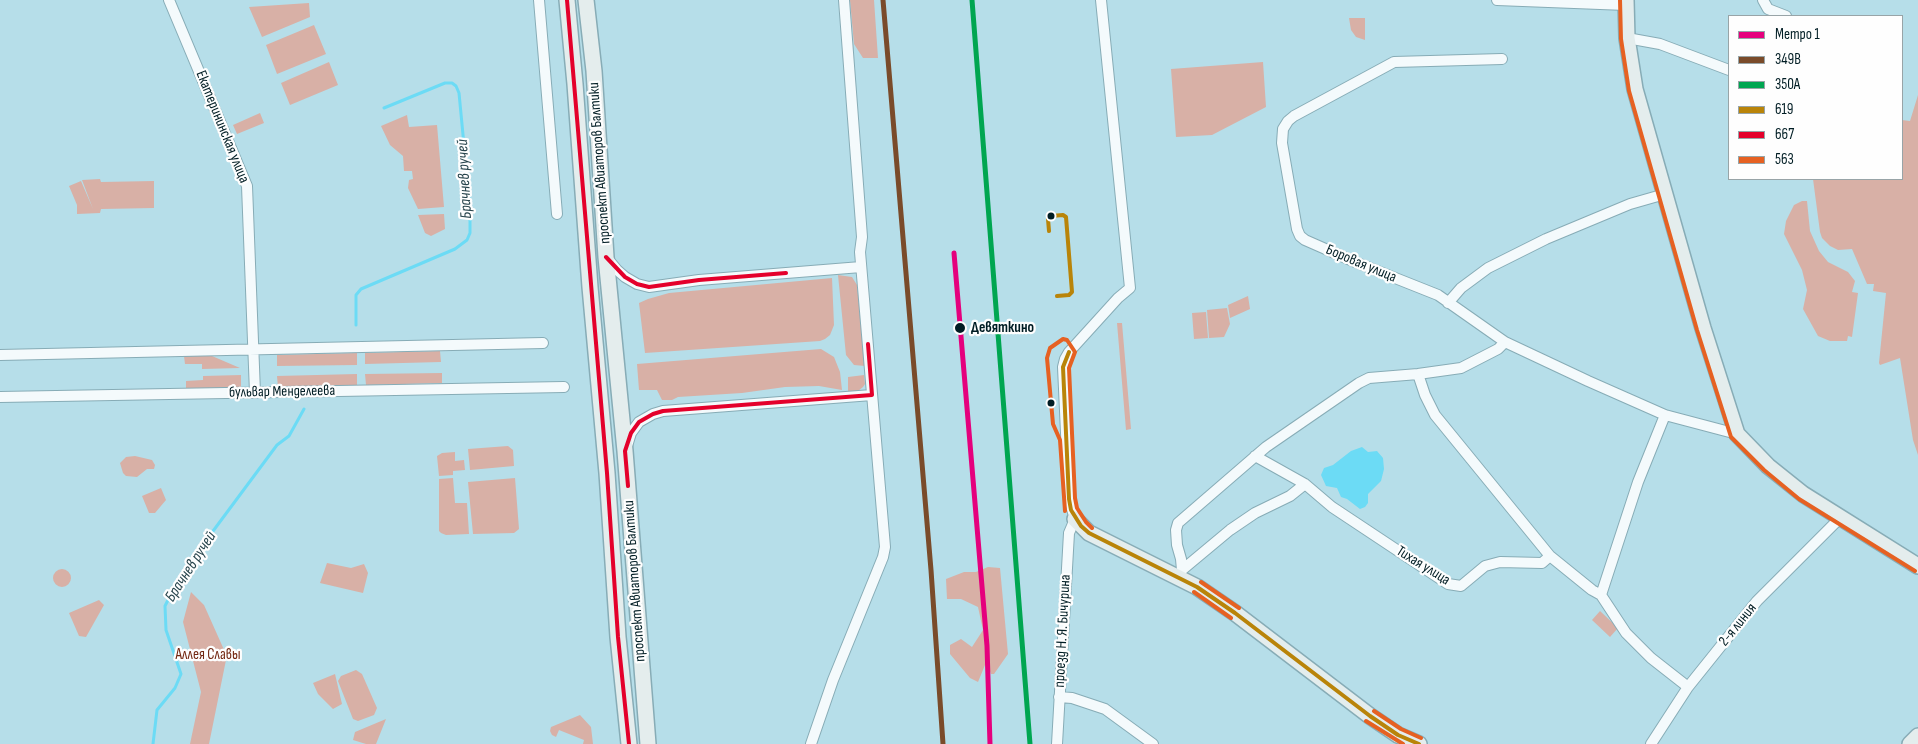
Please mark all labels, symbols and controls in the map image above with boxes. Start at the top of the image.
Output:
legend [1728,15,1903,180]
text: Метро 1 [1775,25,1820,44]
text: 349В [1775,50,1801,69]
street label: Екатерининская улица [191,68,253,186]
text: 350А [1775,75,1800,94]
street label: проспект Авиаторов Балтики [585,82,615,244]
text: 619 [1775,100,1793,119]
text: 667 [1775,125,1794,144]
water label: Брачнев ручей [453,139,477,219]
text: 563 [1775,150,1794,169]
unlabelled marker [1046,211,1056,221]
street label: Боровая улица [1323,241,1399,287]
place label: Девяткино [971,319,1034,337]
marker: Девяткино [953,321,967,335]
street label: бульвар Менделеева [229,382,335,402]
unlabelled marker [1046,398,1056,408]
street label: проспект Авиаторов Балтики [620,500,650,662]
water label: Брачнев ручей [161,528,221,606]
street label: Тихая улица [1393,542,1453,590]
street label: проезд Н. Я. Бичурина [1051,574,1075,688]
street label: 2-я линия [1715,600,1761,650]
park label: Аллея Славы [176,646,240,664]

